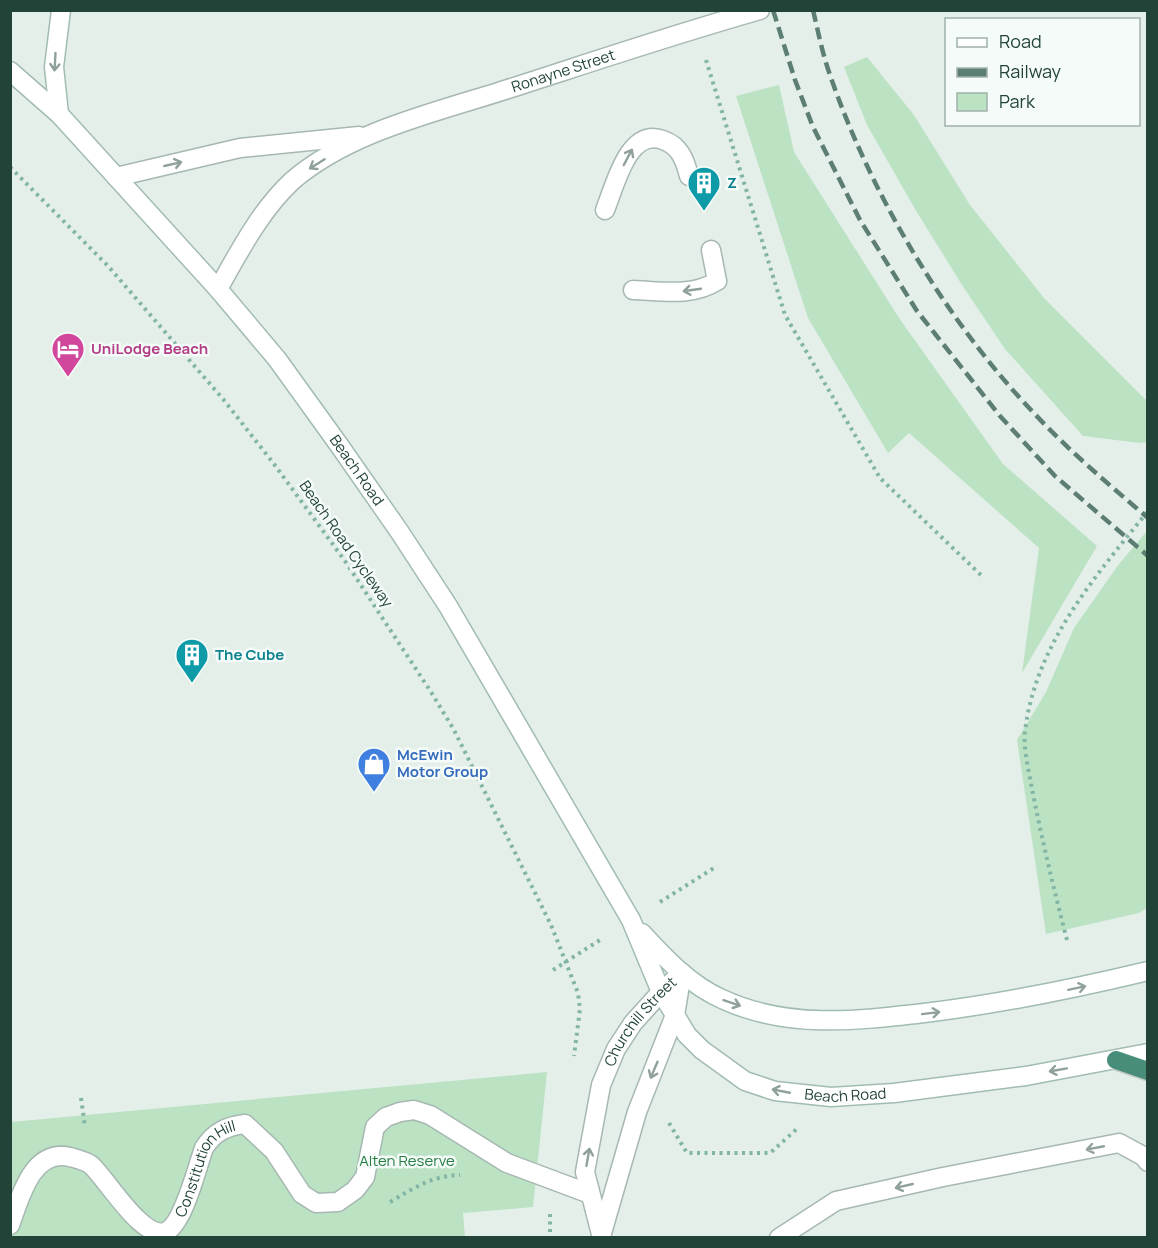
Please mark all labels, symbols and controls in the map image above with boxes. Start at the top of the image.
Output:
legend [945,18,1140,126]
text: Road [999,29,1042,53]
street label: Ronayne Street [509,44,618,97]
one-way arrow [50,52,61,72]
text: Railway [999,59,1061,83]
text: Park [999,89,1036,113]
one-way arrow [622,149,634,166]
one-way arrow [163,157,182,169]
one-way arrow [309,158,326,170]
building icon: Z [686,165,722,212]
place label: Z [727,172,737,193]
one-way arrow [683,285,703,296]
hotel icon: UniLodge Beach [50,331,86,378]
place label: UniLodge Beach [91,338,208,359]
street label: Beach Road [325,430,389,510]
street label: Beach Road Cycleway [295,476,398,611]
building icon: The Cube [174,637,210,684]
place label: The Cube [215,644,284,665]
place label: McEwin Motor Group [397,744,488,782]
shop icon: McEwin Motor Group [356,746,392,793]
street label: Churchill Street [599,972,681,1069]
one-way arrow [1068,981,1087,993]
one-way arrow [722,998,741,1009]
one-way arrow [920,1007,940,1018]
one-way arrow [648,1061,659,1079]
one-way arrow [1049,1065,1069,1076]
street label: Beach Road [804,1083,887,1107]
one-way arrow [772,1085,792,1096]
street label: Constitution Hill [170,1115,238,1221]
one-way arrow [1086,1143,1106,1154]
one-way arrow [583,1148,594,1167]
park label: Alten Reserve [359,1150,455,1171]
one-way arrow [895,1180,914,1192]

